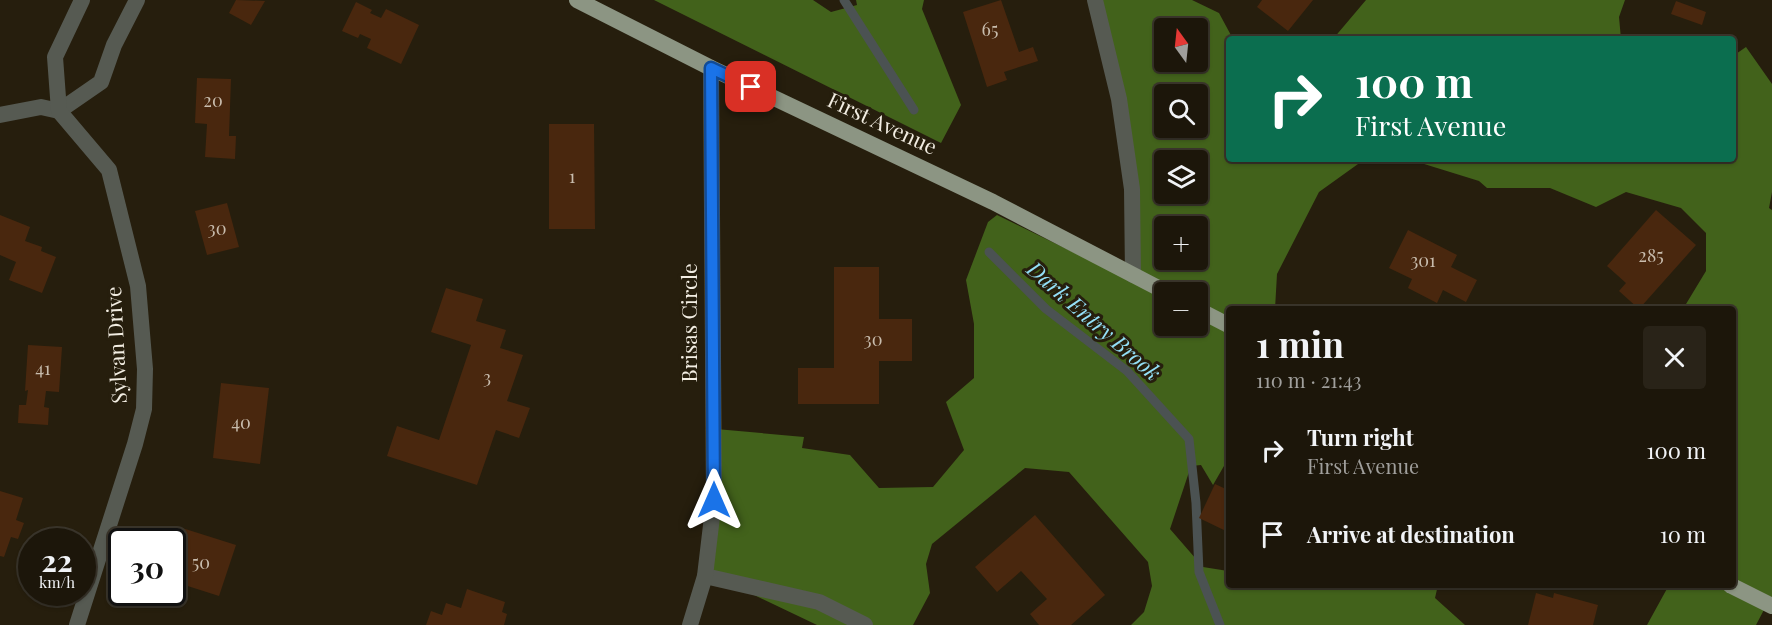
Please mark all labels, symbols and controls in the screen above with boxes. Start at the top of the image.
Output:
house number: 65 [982,17,998,41]
north arrow [1154,18,1208,72]
map controls [1154,18,1208,336]
text: 100 m [1355,53,1473,109]
icon: right [1256,60,1334,138]
pin [725,61,776,112]
icon: arrive [734,70,767,103]
button: search [1154,84,1208,138]
street label: First Avenue [824,85,942,160]
house number: 20 [203,88,223,112]
text: First Avenue [1355,107,1506,143]
button: layers [1154,150,1208,204]
house number: 1 [569,164,576,188]
house number: 30 [208,216,226,240]
button: + [1154,216,1208,270]
house number: 285 [1638,243,1664,267]
house number: 301 [1410,248,1436,272]
water label: Dark Entry Brook [1020,253,1168,387]
street label: Brisas Circle [674,263,702,383]
button: − [1154,282,1208,336]
street label: Sylvan Drive [98,286,132,404]
text: 1 min [1256,319,1344,367]
button: close [1643,326,1706,389]
house number: 30 [864,327,882,351]
house number: 41 [35,356,51,380]
house number: 3 [483,365,491,389]
text: 110 m · 21:43 [1256,366,1362,393]
house number: 40 [231,410,251,434]
text: Turn right [1307,422,1413,452]
icon: right [1256,434,1289,467]
text: 100 m [1646,435,1706,465]
text: First Avenue [1307,452,1419,479]
position arrow [682,468,746,532]
icon: arrive [1256,518,1289,551]
text: Arrive at destination [1307,519,1515,549]
text: 10 m [1660,519,1706,549]
speed limit sign: 30 [108,528,186,606]
text: 22 [41,540,73,580]
house number: 50 [192,550,210,574]
text: km/h [39,572,75,592]

